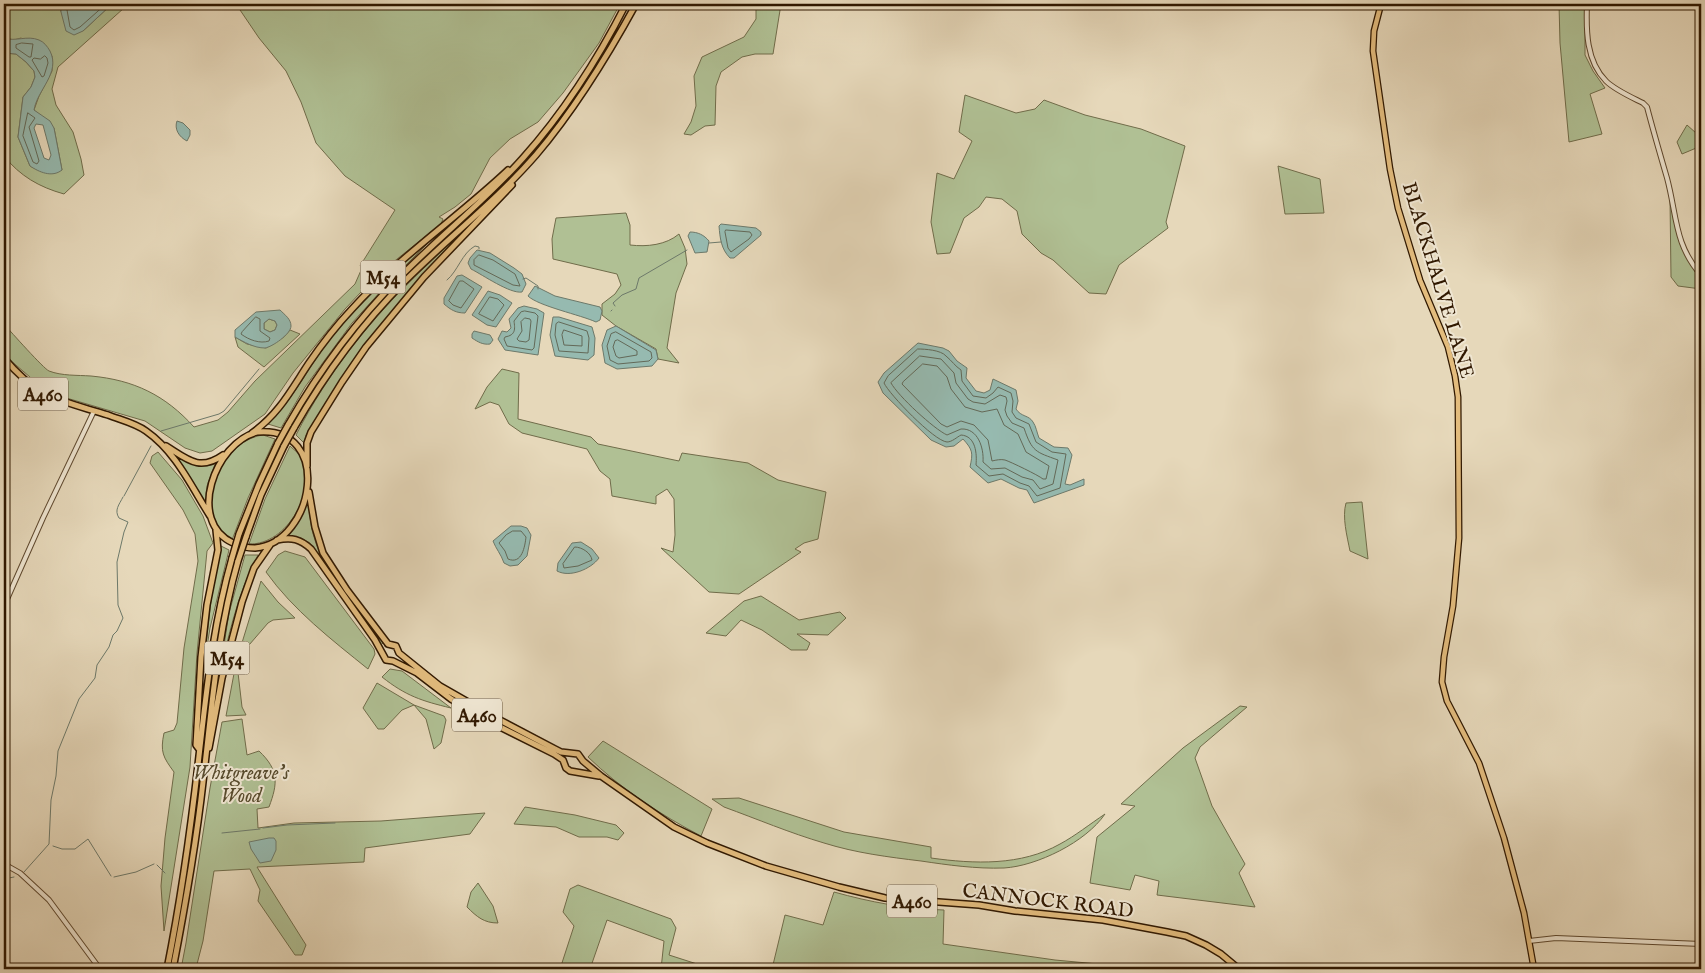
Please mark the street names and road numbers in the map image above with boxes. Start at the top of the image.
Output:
street label: BLACKHALVE LANE [1396,179,1479,382]
road number: M54 [360,260,406,294]
road number: A460 [18,378,68,410]
road number: M54 [204,641,250,674]
road number: A460 [452,698,502,732]
street label: CANNOCK ROAD [961,879,1135,924]
road number: A460 [887,884,937,918]

